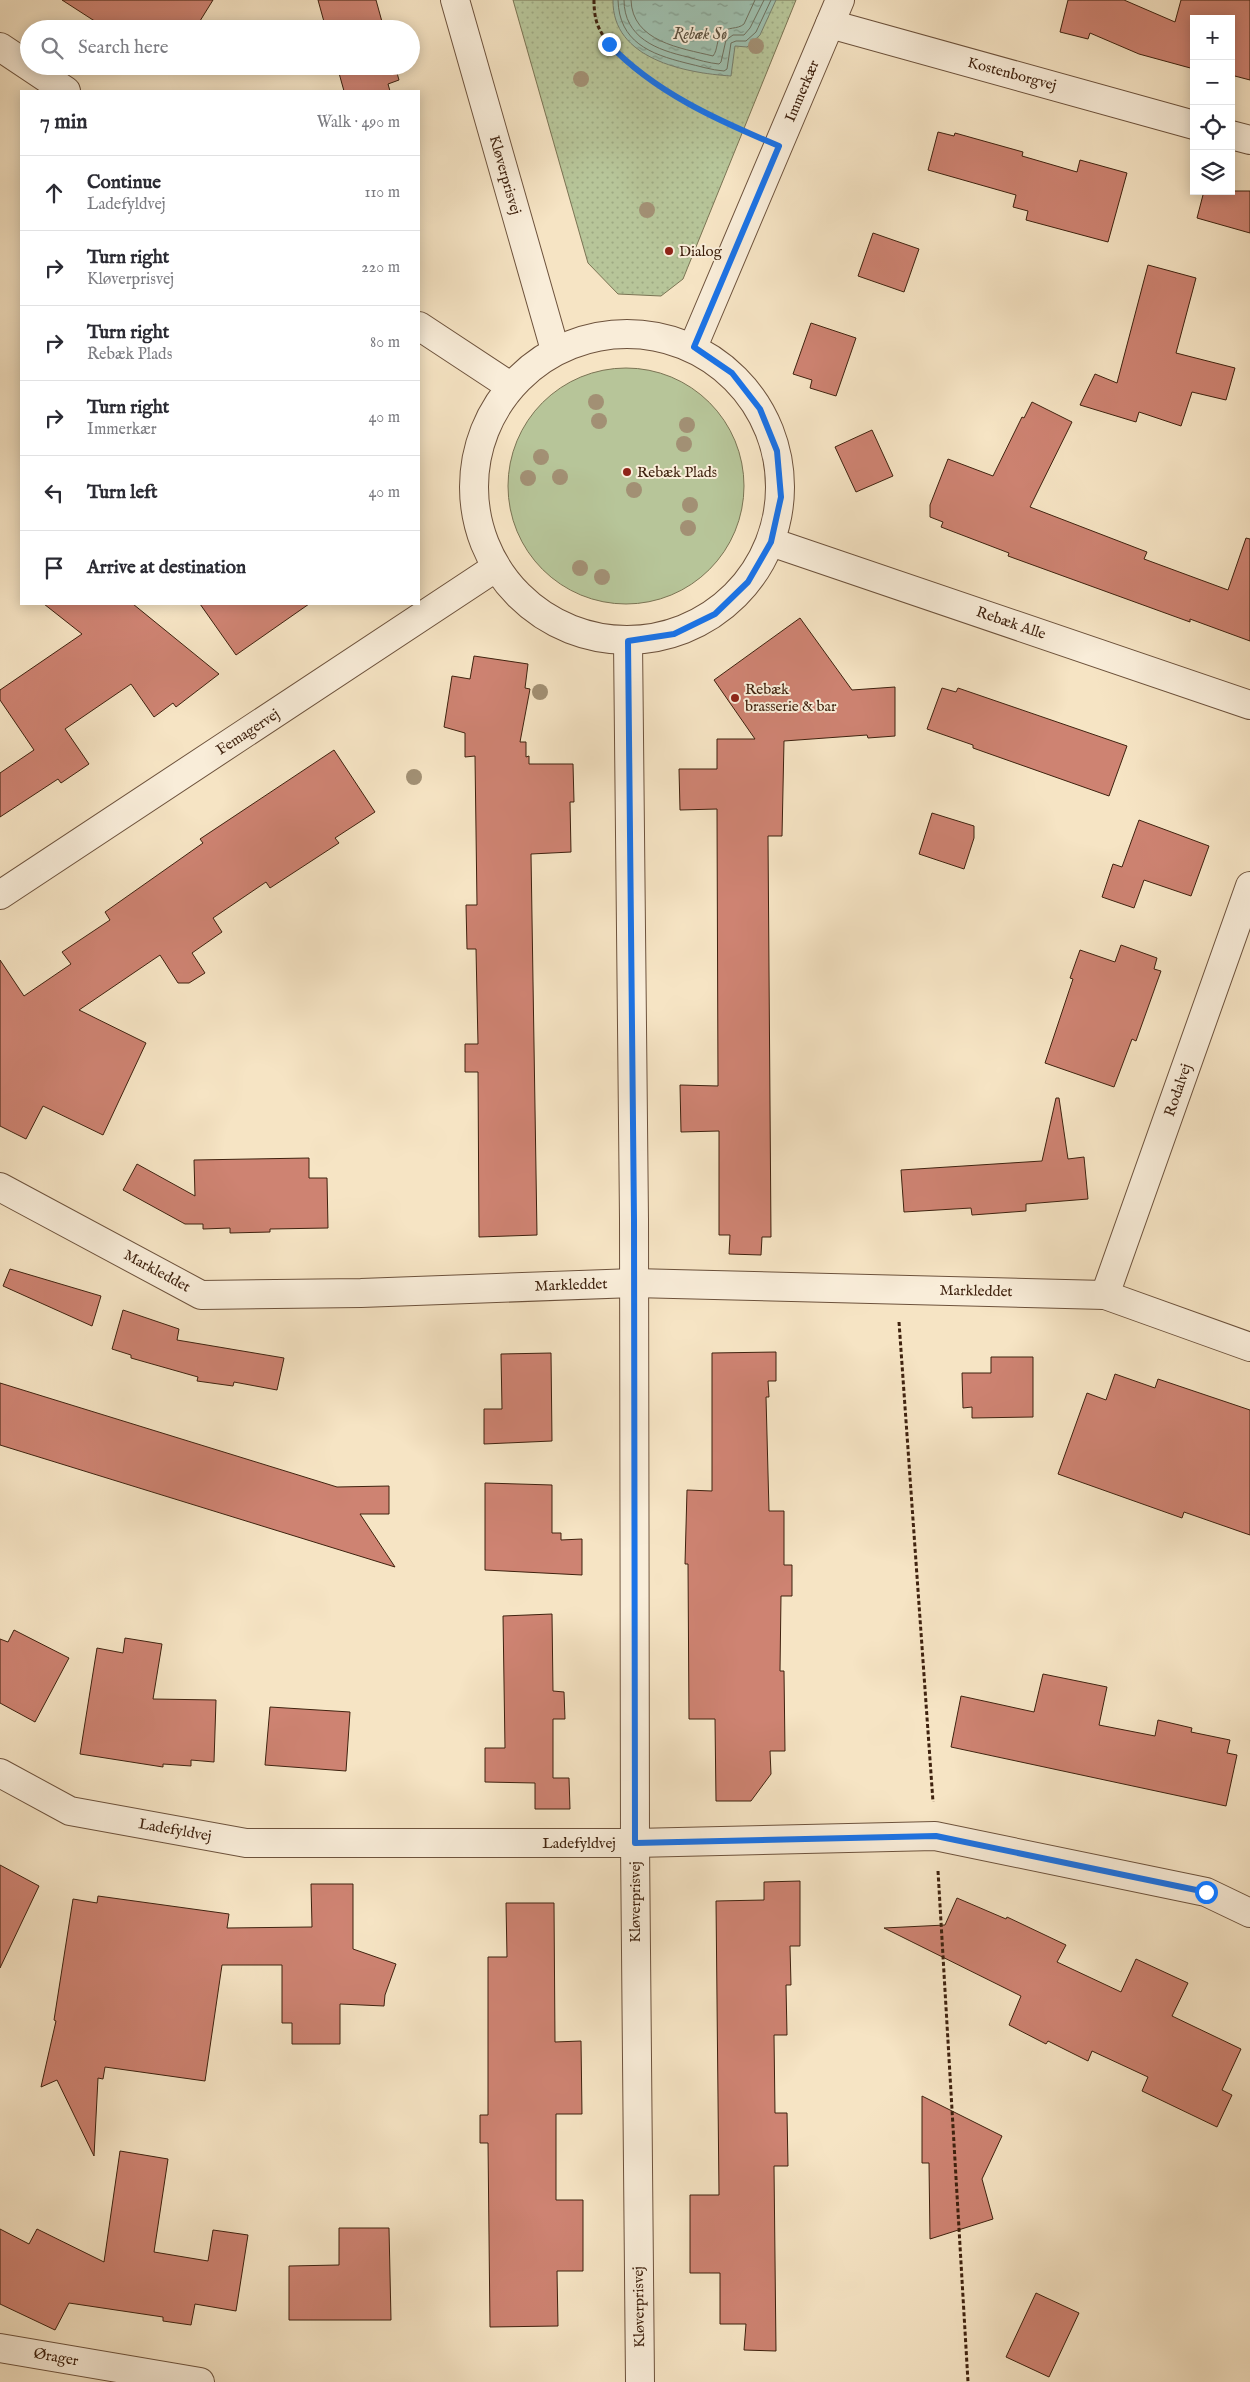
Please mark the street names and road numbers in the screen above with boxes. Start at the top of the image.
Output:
street label: Kostenborgvej [966,53,1058,95]
street label: Immerkær [780,57,824,125]
street label: Kløverprisvej [485,133,525,217]
street label: Rebæk Alle [974,602,1049,644]
street label: Femagervej [213,704,283,760]
street label: Rodalvej [1160,1061,1196,1119]
street label: Markleddet [120,1245,194,1297]
street label: Markleddet [534,1274,608,1296]
street label: Markleddet [939,1281,1013,1301]
street label: Ladefyldvej [137,1814,213,1846]
street label: Ladefyldvej [542,1834,616,1853]
street label: Kløverprisvej [626,1861,645,1943]
street label: Kløverprisvej [629,2266,649,2348]
street label: Ørager [32,2344,80,2370]

